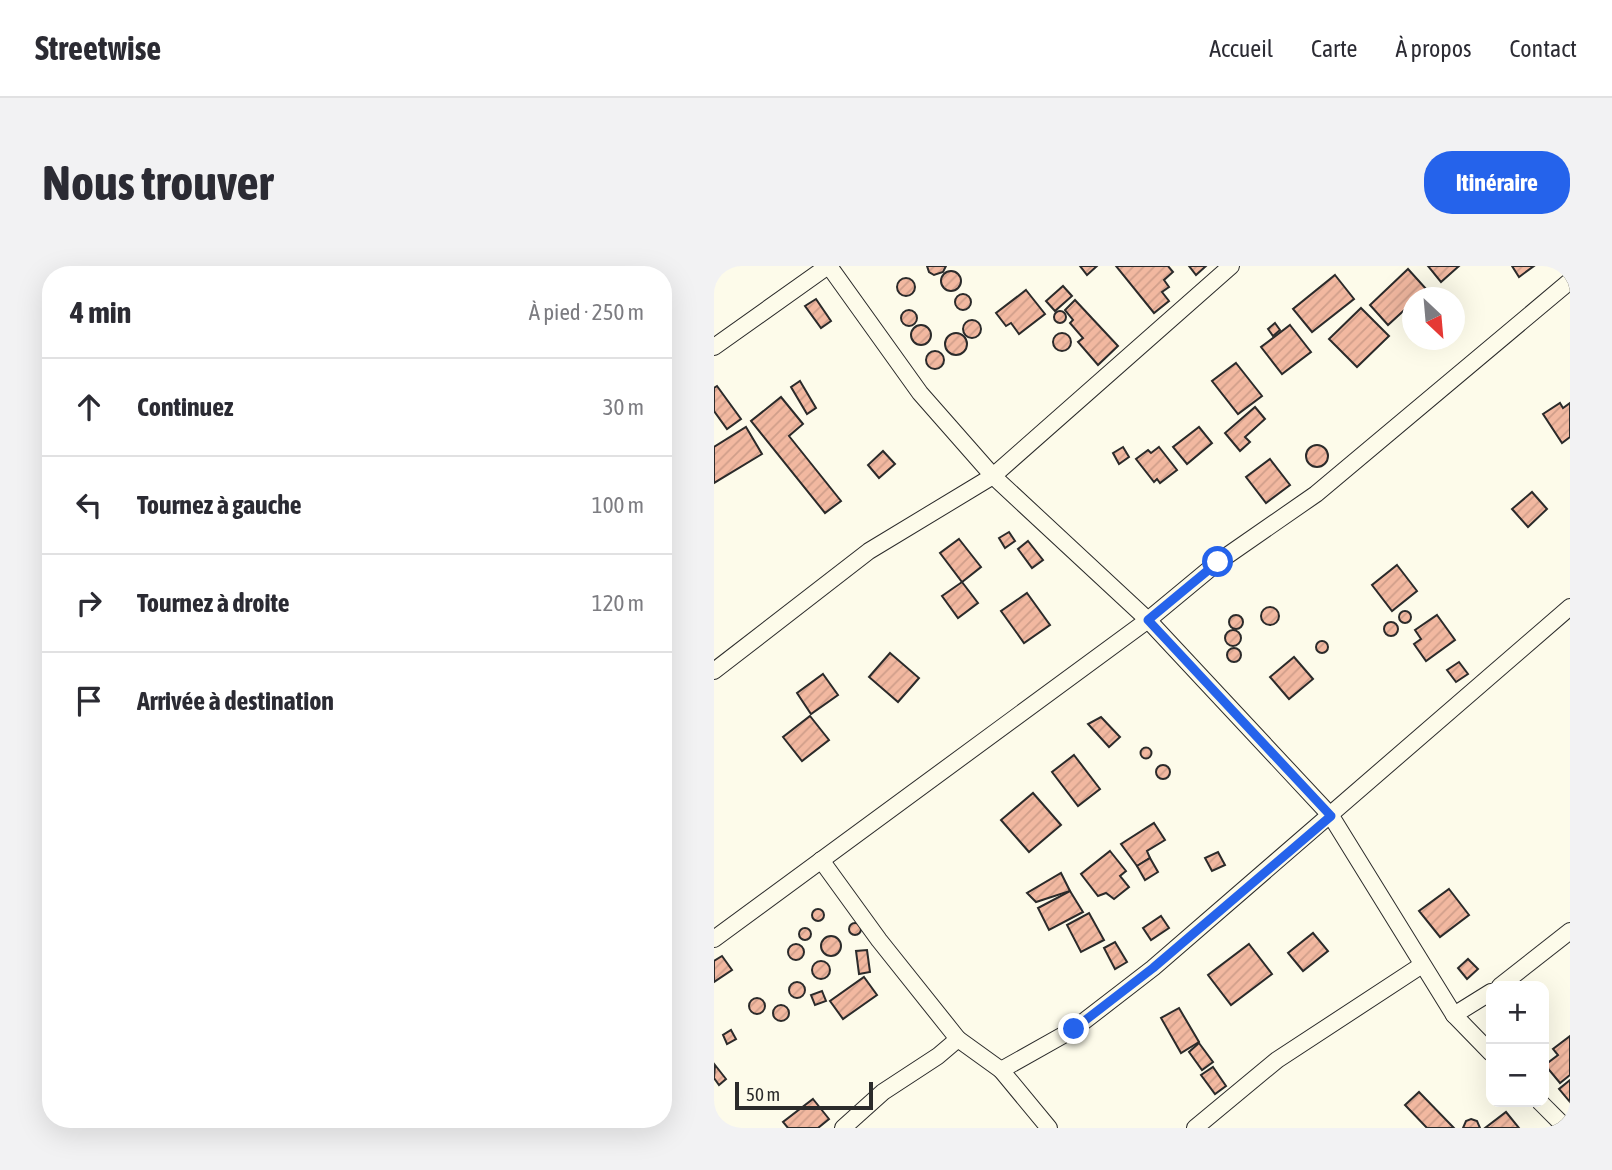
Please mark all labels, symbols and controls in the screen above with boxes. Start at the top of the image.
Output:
text: Streetwise [35,29,161,67]
text: Accueil [1209,35,1273,62]
text: Carte [1311,35,1357,62]
text: À propos [1395,35,1471,62]
text: Contact [1509,35,1577,62]
button: Itinéraire [1424,151,1570,214]
text: Nous trouver [42,154,273,210]
north arrow [1402,287,1465,350]
text: 4 min [70,295,131,329]
text: À pied · 250 m [529,299,644,325]
icon: ahead [70,388,108,426]
text: Continuez [137,392,233,422]
text: 30 m [603,394,644,420]
icon: left [70,486,108,524]
text: Tournez à gauche [137,490,302,520]
text: 100 m [592,492,644,518]
route start [1202,546,1233,577]
icon: right [70,584,108,622]
text: Tournez à droite [137,588,290,618]
text: 120 m [592,590,644,616]
icon: arrive [70,682,108,720]
text: Arrivée à destination [137,686,334,716]
map controls [1486,981,1549,1107]
button: + [1486,981,1549,1044]
route end [1058,1013,1089,1044]
button: − [1486,1044,1549,1107]
scale bar [735,1079,873,1111]
text: 50 m [746,1083,780,1105]

